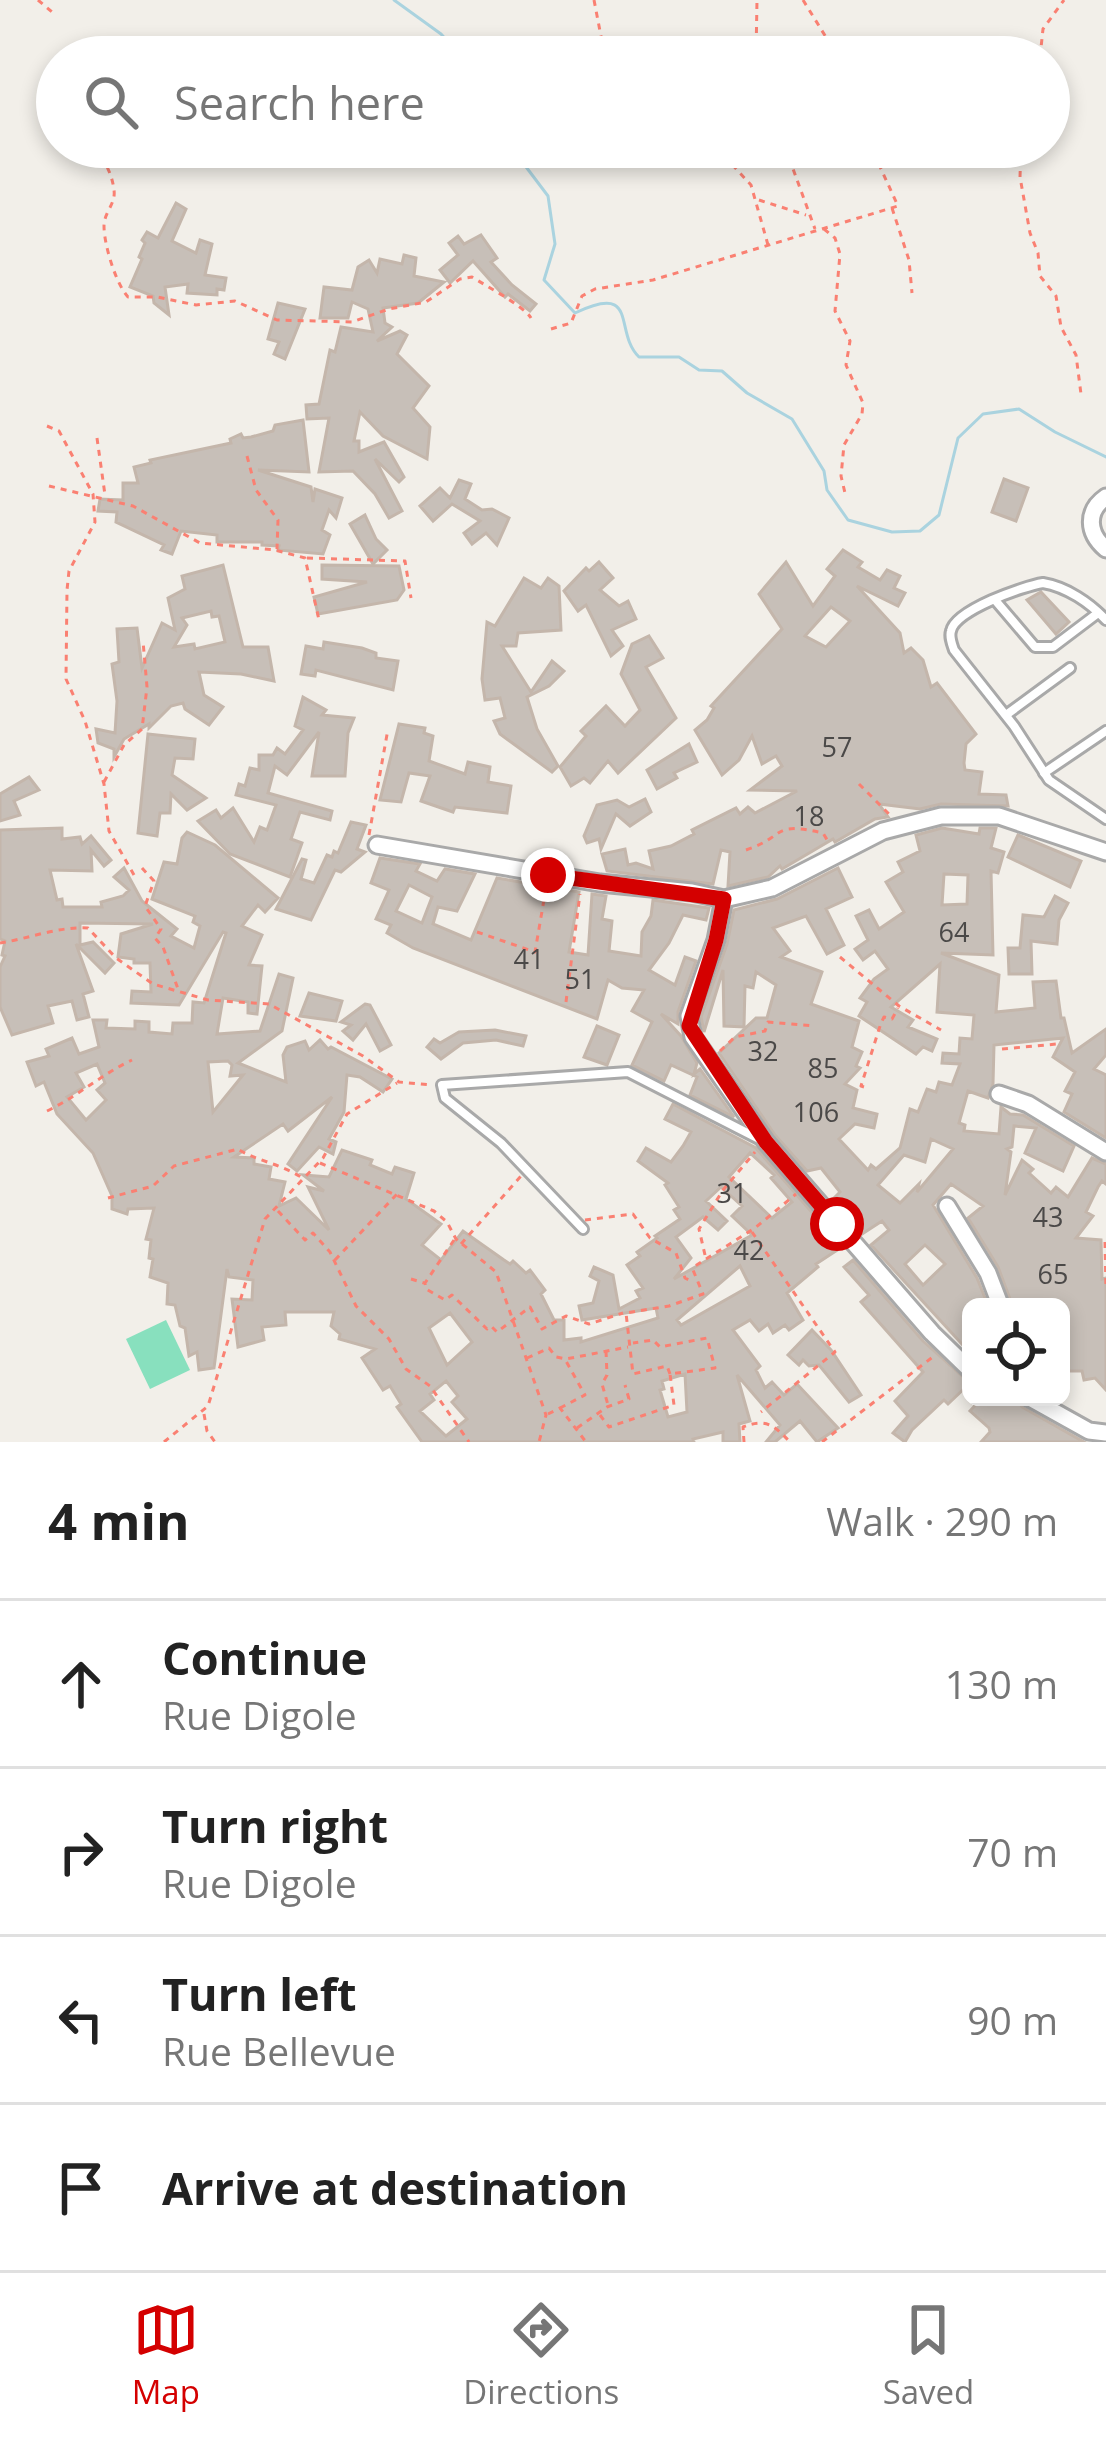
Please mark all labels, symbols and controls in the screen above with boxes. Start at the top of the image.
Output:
search box [36,36,1070,168]
icon: search [78,69,144,135]
text: Search here [174,72,425,133]
house number: 57 [822,728,852,765]
house number: 18 [794,797,824,834]
route end [521,848,575,902]
house number: 64 [939,913,969,950]
house number: 41 [514,940,544,977]
house number: 51 [565,960,595,997]
house number: 32 [748,1032,778,1069]
house number: 85 [808,1049,838,1086]
house number: 106 [793,1093,839,1130]
house number: 31 [717,1174,747,1211]
route start [810,1197,864,1251]
house number: 43 [1033,1198,1063,1235]
house number: 42 [734,1231,764,1268]
house number: 65 [1038,1255,1068,1292]
map controls [962,1298,1070,1406]
button: locate [962,1298,1070,1406]
text: 4 min [48,1485,190,1555]
text: Walk · 290 m [826,1494,1058,1547]
text: Continue [162,1627,367,1688]
icon: ahead [48,1651,114,1717]
text: 130 m [945,1657,1058,1710]
text: Rue Digole [162,1688,357,1741]
text: Turn right [162,1795,388,1856]
icon: right [48,1819,114,1885]
text: 70 m [967,1825,1058,1878]
text: Rue Digole [162,1856,357,1909]
text: Turn left [162,1963,357,2024]
icon: left [48,1987,114,2053]
text: 90 m [967,1993,1058,2046]
text: Rue Bellevue [162,2024,396,2077]
icon: arrive [48,2155,114,2221]
text: Arrive at destination [162,2157,628,2218]
tab: Map [132,2297,200,2414]
tab: Directions [463,2297,619,2414]
tab: Saved [883,2297,974,2414]

